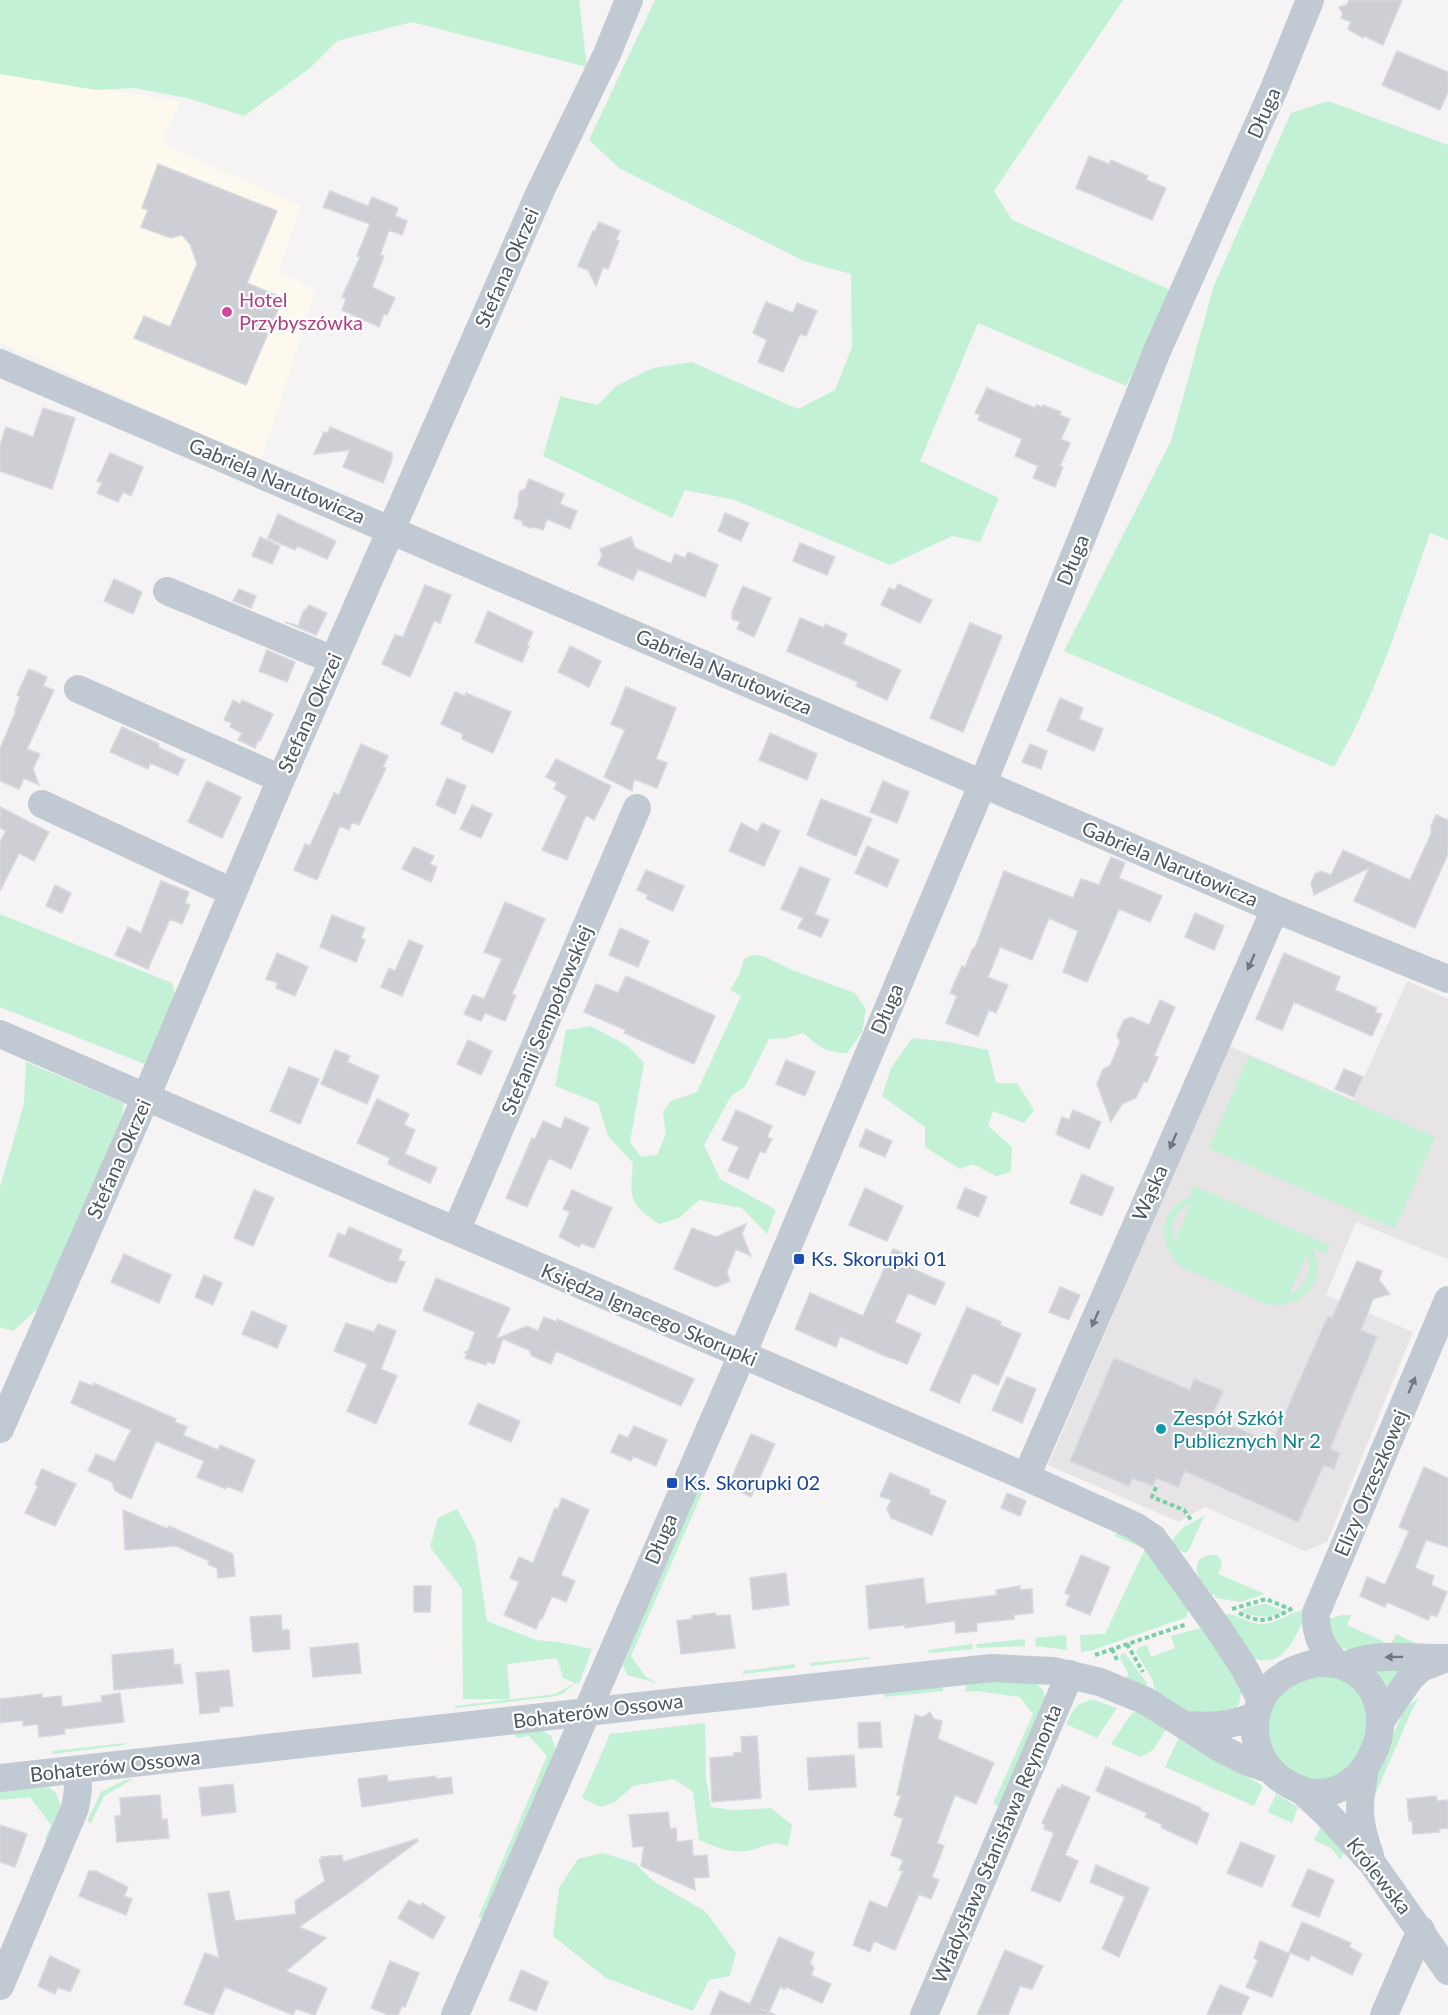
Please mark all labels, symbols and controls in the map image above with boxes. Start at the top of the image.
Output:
street label: Długa [1241,84,1285,142]
street label: Stefana Okrzei [469,204,543,331]
place label: Hotel Przybyszówka [239,287,363,334]
marker: Hotel Przybyszówka [220,305,234,319]
street label: Gabriela Narutowicza [186,432,369,528]
street label: Długa [1051,531,1093,589]
street label: Gabriela Narutowicza [633,623,816,719]
street label: Stefana Okrzei [272,649,346,776]
street label: Gabriela Narutowicza [1079,815,1262,911]
street label: Stefanii Sempołowskiej [495,921,597,1118]
one-way arrow [1246,953,1256,971]
street label: Długa [865,980,907,1038]
street label: Stefana Okrzei [81,1095,155,1222]
one-way arrow [1168,1132,1178,1150]
street label: Wąska [1126,1161,1172,1224]
place label: Ks. Skorupki 01 [811,1246,947,1270]
marker: Ks. Skorupki 01 [792,1252,806,1266]
street label: Księdza Ignacego Skorupki [538,1258,761,1370]
one-way arrow [1090,1311,1100,1329]
one-way arrow [1408,1376,1417,1394]
place label: Zespół Szkół Publicznych Nr 2 [1173,1405,1321,1452]
street label: Elizy Orzeszkowej [1328,1406,1412,1560]
marker: Zespół Szkół Publicznych Nr 2 [1154,1422,1168,1436]
place label: Ks. Skorupki 02 [684,1470,820,1494]
marker: Ks. Skorupki 02 [665,1476,679,1490]
street label: Długa [639,1510,681,1568]
one-way arrow [1385,1653,1404,1662]
street label: Bohaterów Ossowa [511,1688,684,1732]
street label: Władysława Stanisława Reymonta [926,1701,1066,1987]
street label: Bohaterów Ossowa [29,1744,201,1786]
street label: Królewska [1342,1832,1417,1919]

